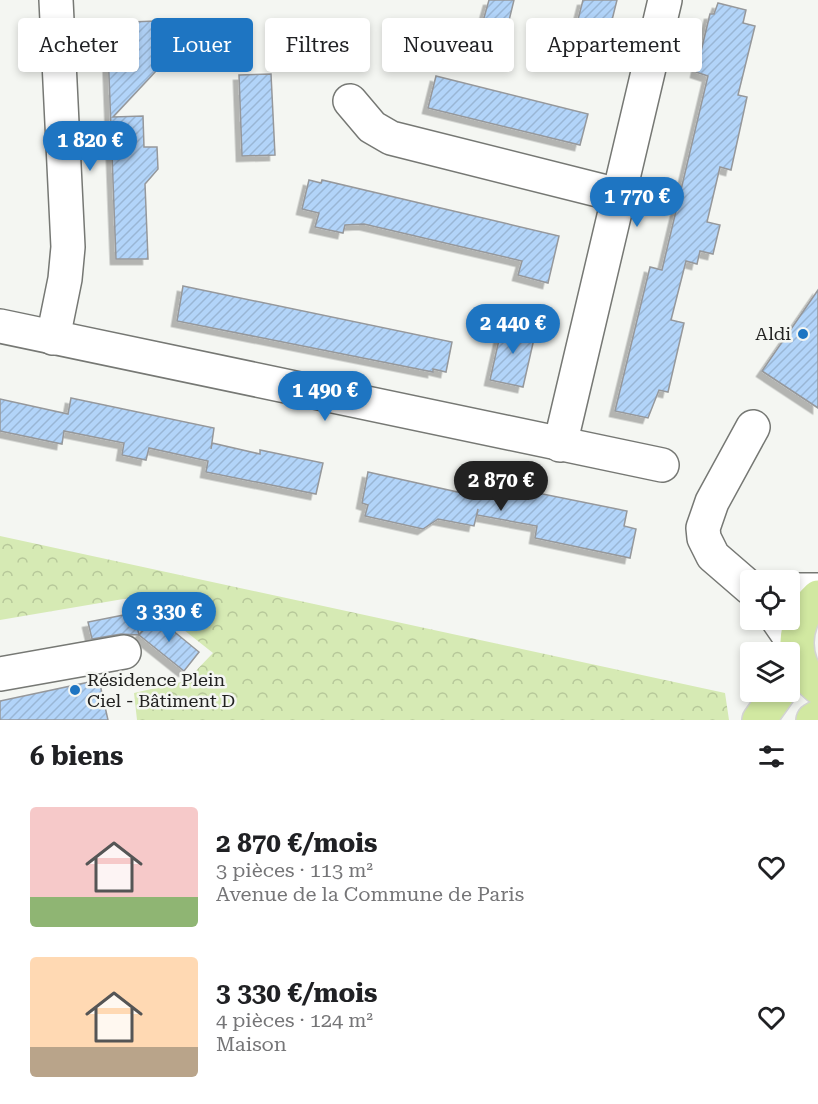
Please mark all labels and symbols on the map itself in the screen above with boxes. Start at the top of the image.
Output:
pin: 1 820 € [35,121,145,172]
pin: 1 770 € [582,177,692,228]
pin: 2 440 € [458,304,568,355]
place label: Aldi [755,323,791,344]
marker: Aldi [796,327,810,341]
pin: 1 490 € [270,371,380,422]
pin: 2 870 € [446,461,556,512]
pin: 3 330 € [114,592,224,643]
place label: Résidence Plein Ciel - Bâtiment D [87,669,235,711]
marker: Résidence Plein Ciel - Bâtiment D [68,683,82,697]

